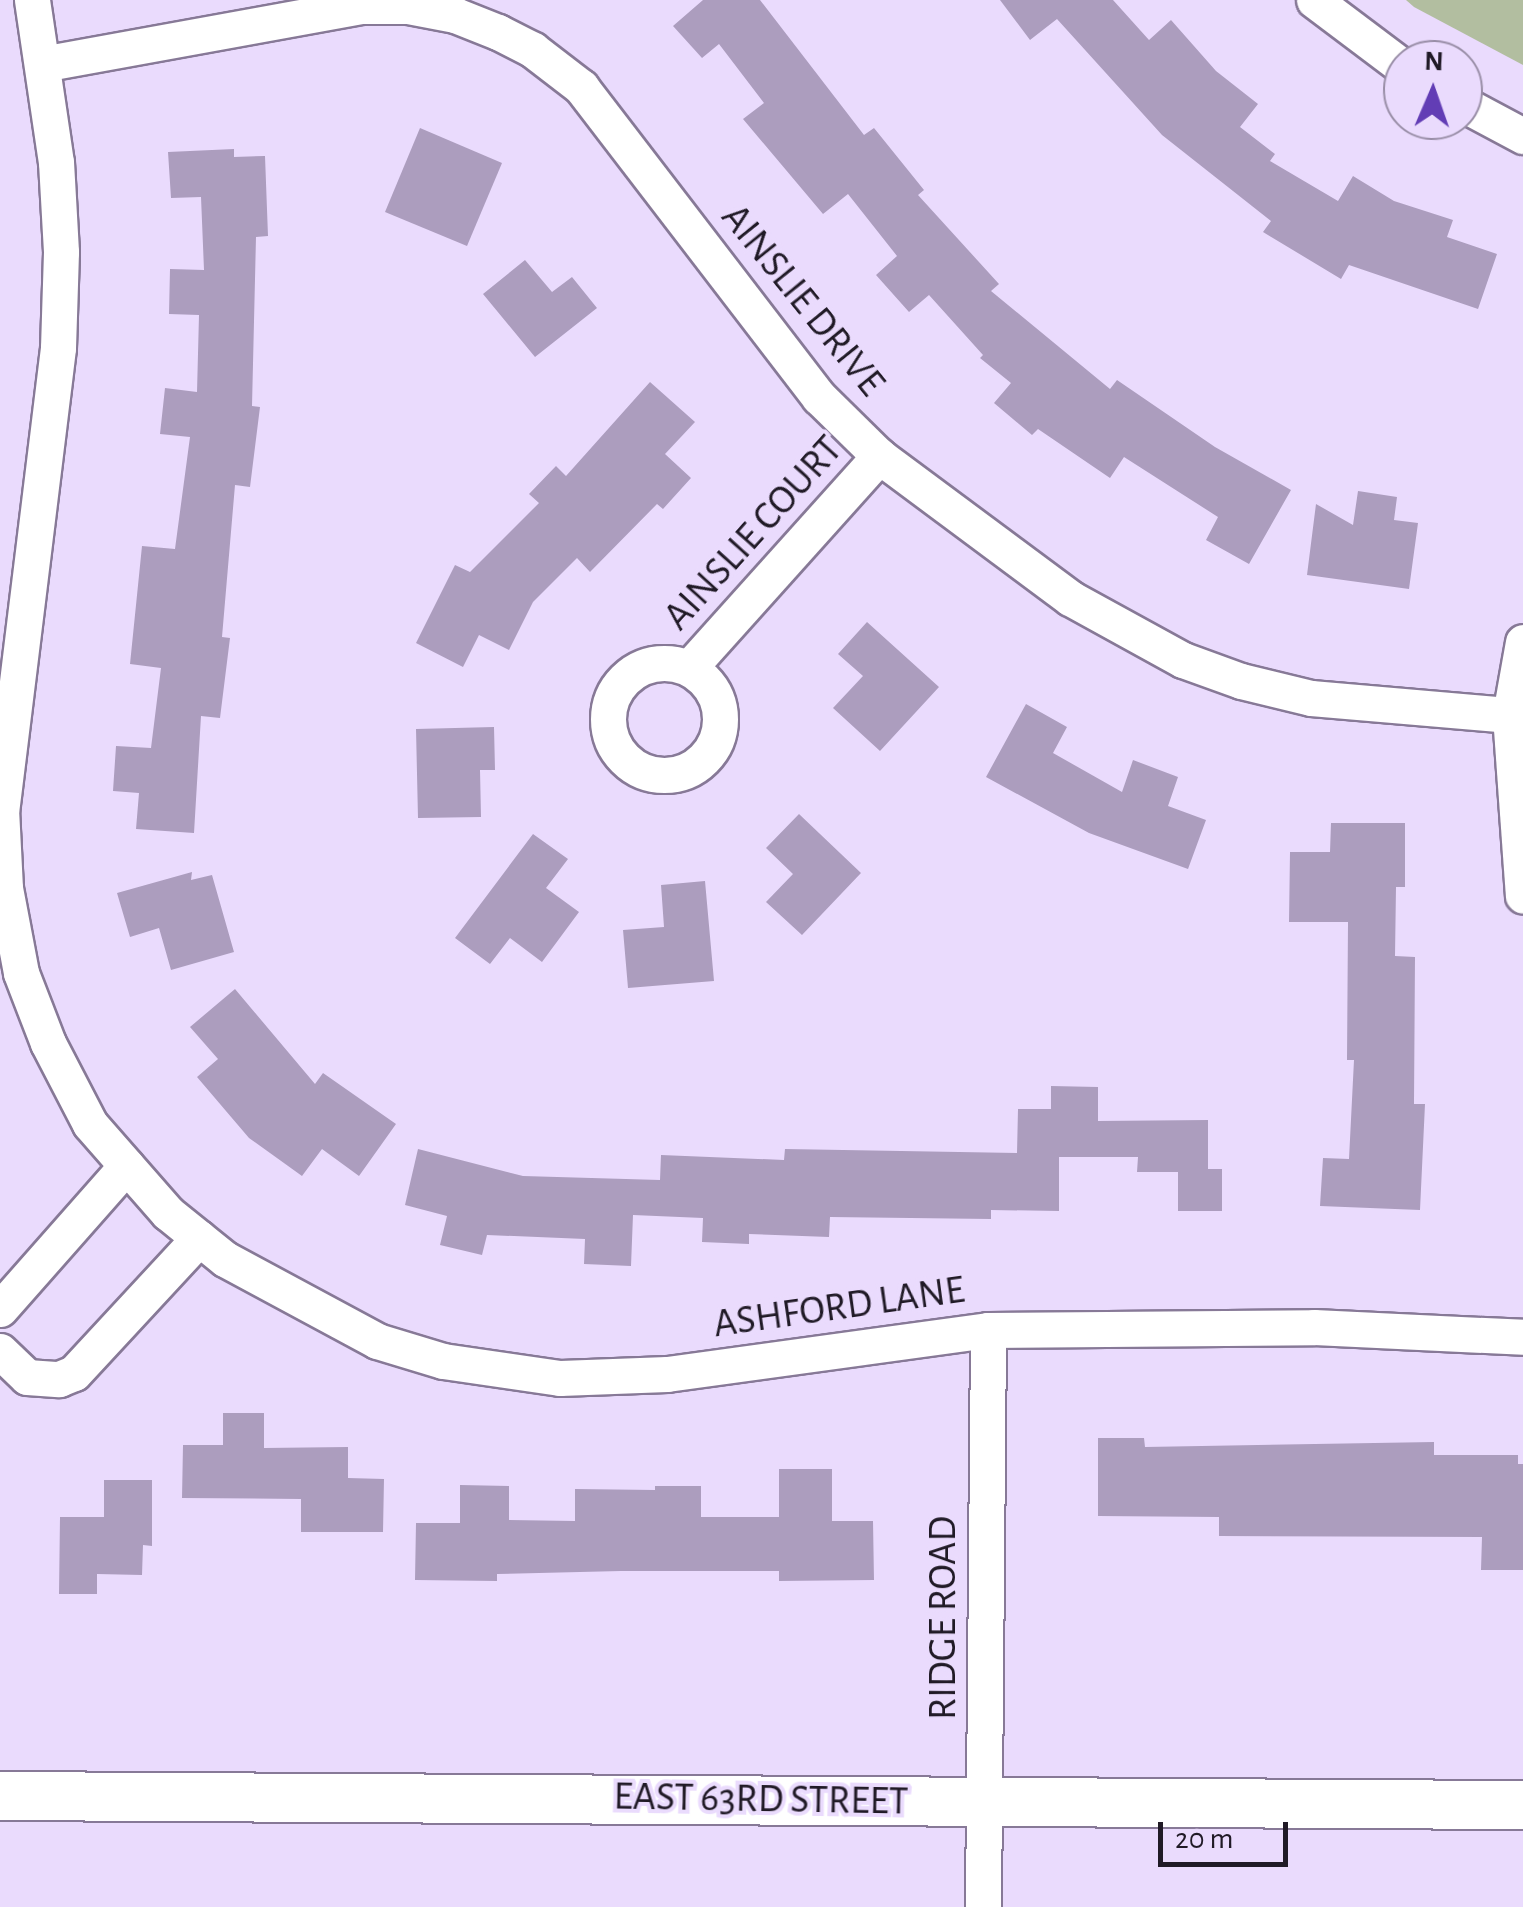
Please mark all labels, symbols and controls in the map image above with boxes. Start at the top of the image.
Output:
north arrow [1383,40,1483,140]
text: N [1424,48,1444,76]
street label: AINSLIE DRIVE [711,194,895,406]
street label: AINSLIE COURT [653,426,853,640]
street label: ASHFORD LANE [710,1266,968,1348]
street label: RIDGE ROAD [919,1516,967,1720]
street label: EAST 63RD STREET [613,1772,909,1826]
scale bar [1163,1802,1293,1864]
text: 20 m [1175,1824,1233,1854]

